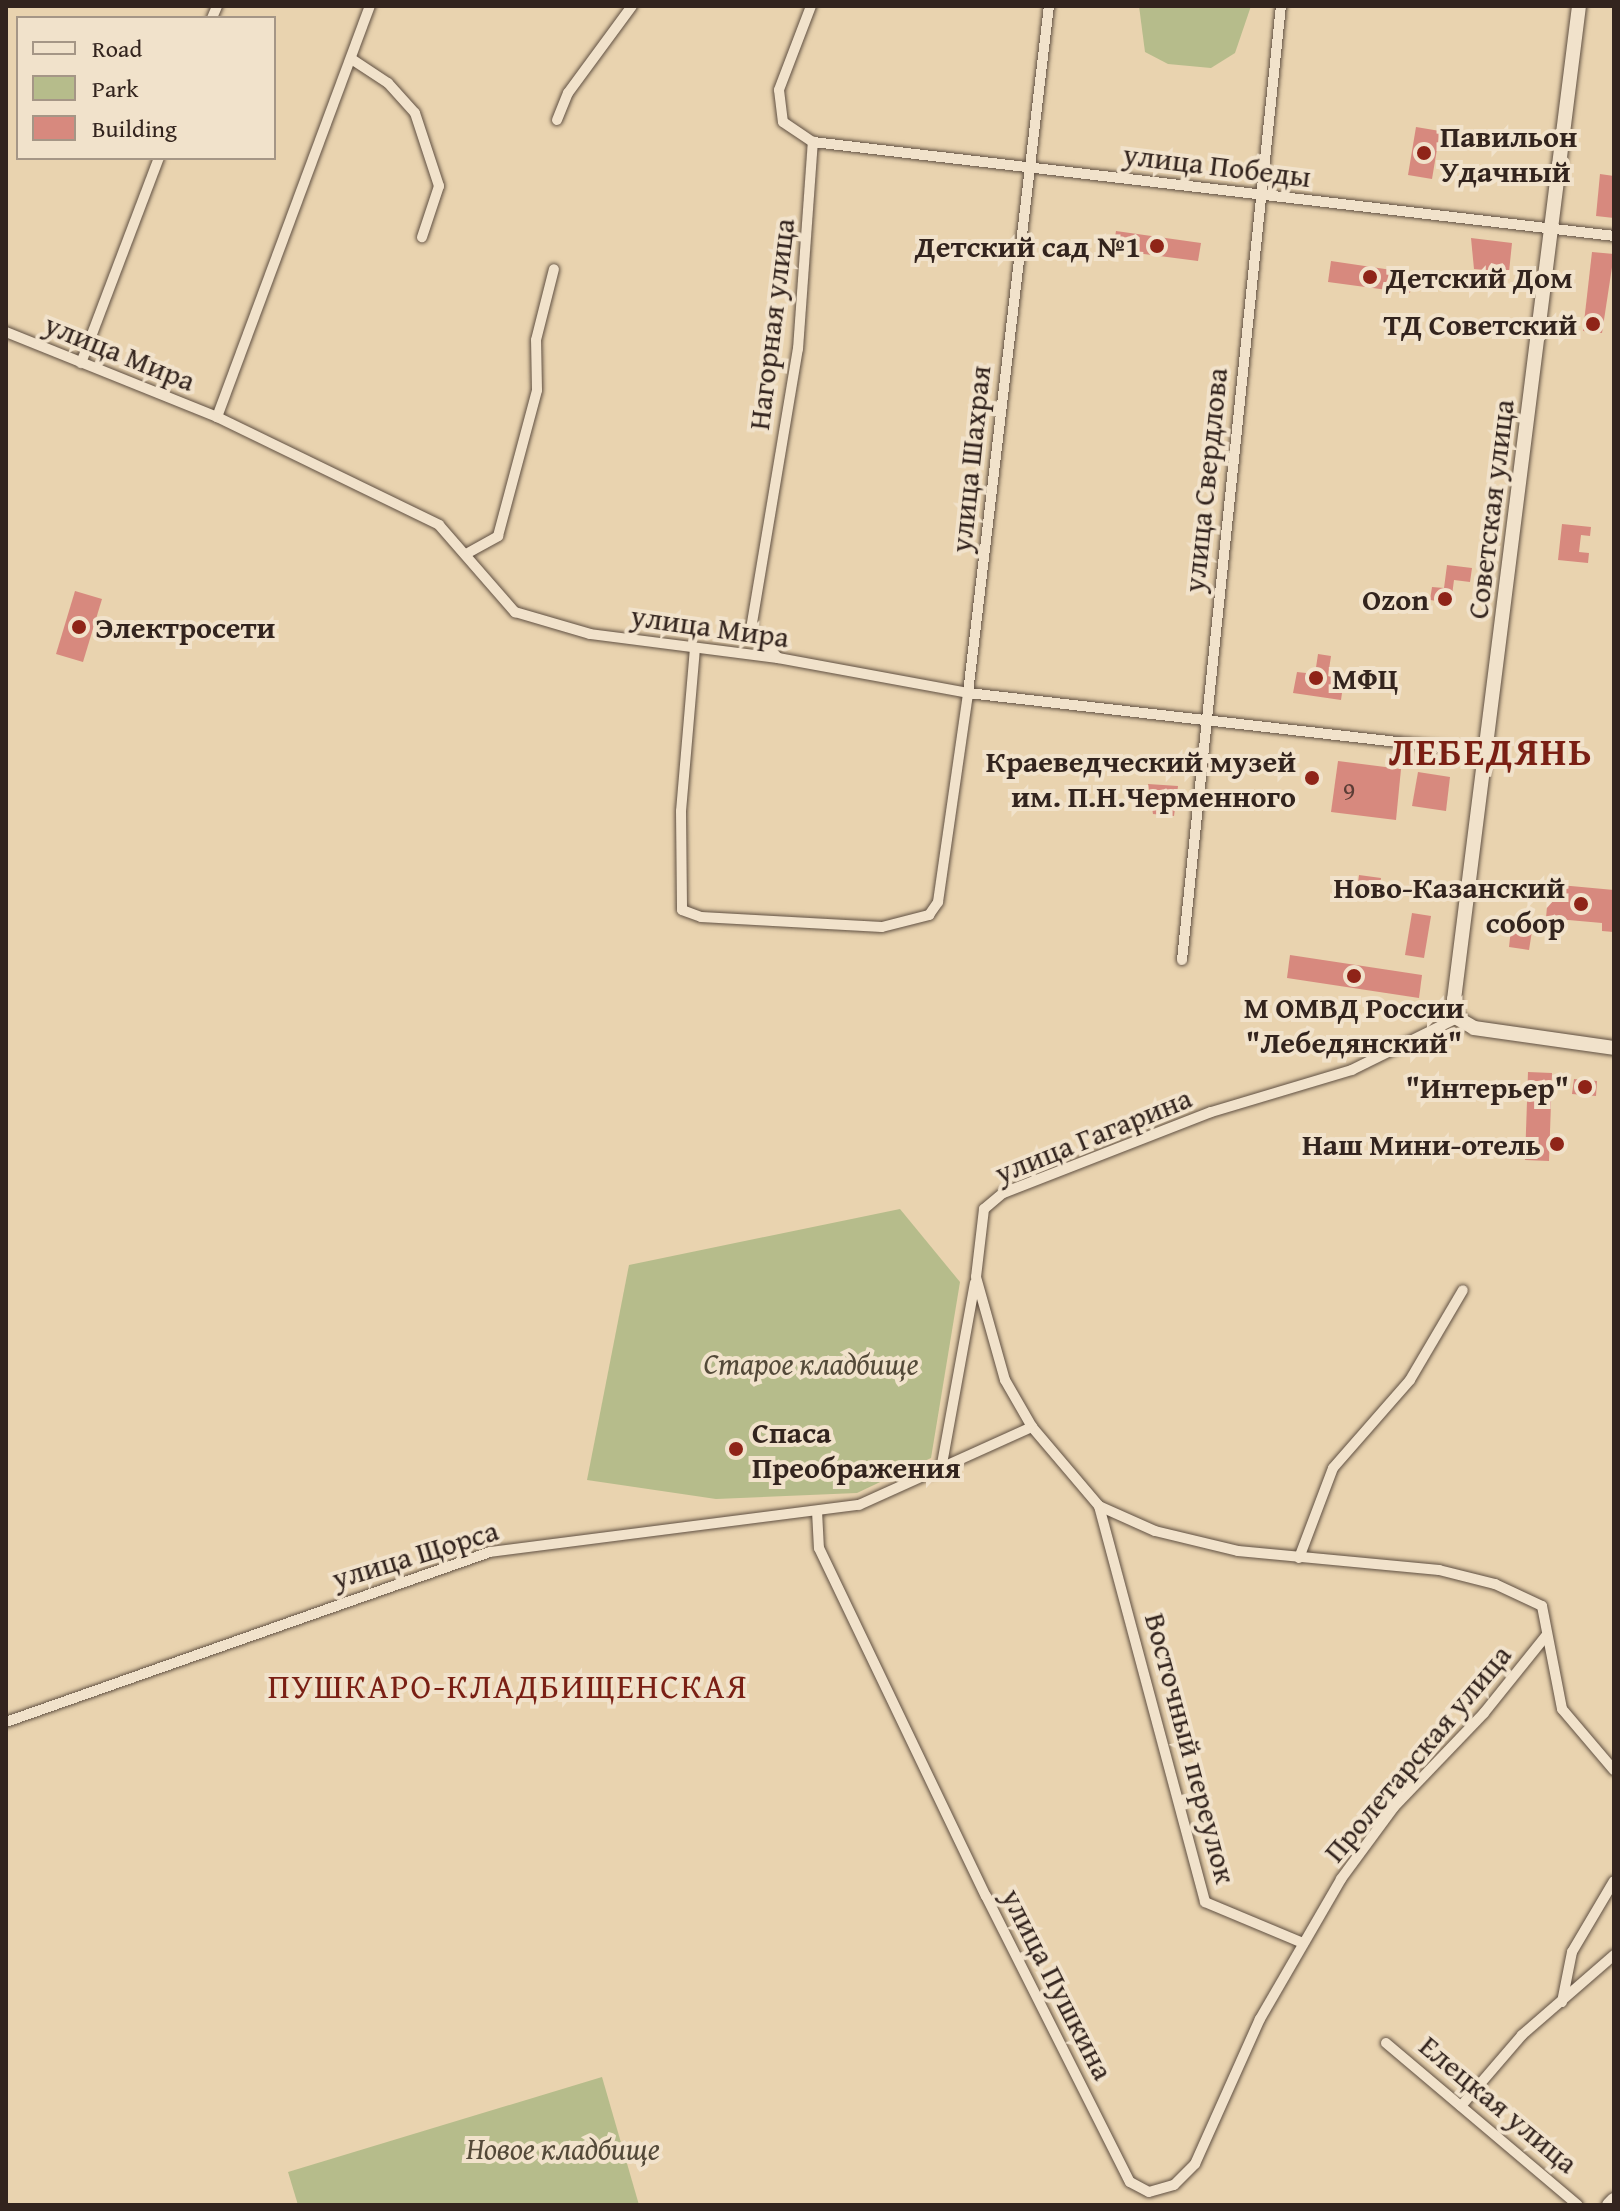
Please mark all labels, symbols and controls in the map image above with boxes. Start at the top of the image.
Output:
legend [16,16,276,160]
text: Road [92,31,142,66]
text: Park [92,71,138,106]
text: Building [92,111,177,146]
place label: Павильон Удачный [1440,118,1577,188]
street label: улица Победы [1121,136,1313,194]
marker: Павильон Удачный [1415,144,1433,162]
street label: Нагорная улица [740,216,802,432]
place label: Детский сад №1 [915,228,1141,264]
marker: Детский сад №1 [1148,237,1166,255]
place label: Детский Дом [1386,259,1573,295]
marker: Детский Дом [1361,268,1379,286]
street label: улица Мира [39,305,201,399]
place label: ТД Советский [1384,306,1577,342]
marker: ТД Советский [1584,315,1602,333]
street label: улица Шахрая [942,364,998,554]
street label: улица Свердлова [1175,366,1235,594]
street label: Советская улица [1459,397,1521,621]
place label: Ozon [1362,581,1429,617]
marker: Ozon [1436,590,1454,608]
street label: улица Мира [629,597,791,655]
place label: Электросети [95,609,275,645]
marker: Электросети [70,618,88,636]
place label: МФЦ [1332,660,1398,696]
marker: МФЦ [1307,669,1325,687]
district label: ЛЕБЕДЯНЬ [1388,729,1594,775]
place label: Краеведческий музей им. П.Н.Черменного [986,743,1296,814]
marker: Краеведческий музей им. П.Н.Черменного [1303,769,1321,787]
house number: 9 [1343,775,1355,807]
place label: Ново-Казанский собор [1333,869,1565,940]
marker: Ново-Казанский собор [1572,895,1590,913]
marker: М ОМВД России "Лебедянский" [1345,967,1363,985]
place label: М ОМВД России "Лебедянский" [1244,989,1464,1060]
place label: "Интерьер" [1406,1069,1569,1105]
marker: "Интерьер" [1576,1078,1594,1096]
street label: улица Гагарина [989,1079,1197,1191]
place label: Наш Мини-отель [1302,1126,1541,1162]
marker: Наш Мини-отель [1548,1135,1566,1153]
park label: Старое кладбище [703,1345,919,1381]
place label: Спаса Преображения [752,1414,961,1484]
marker: Спаса Преображения [727,1440,745,1458]
street label: улица Щорса [327,1512,503,1596]
street label: Восточный переулок [1138,1609,1244,1887]
street label: Пролетарская улица [1316,1637,1518,1869]
district label: ПУШКАРО-КЛАДБИЩЕНСКАЯ [268,1666,748,1706]
street label: улица Пушкина [994,1882,1122,2086]
street label: Елецкая улица [1413,2027,1585,2181]
park label: Новое кладбище [466,2130,660,2166]

